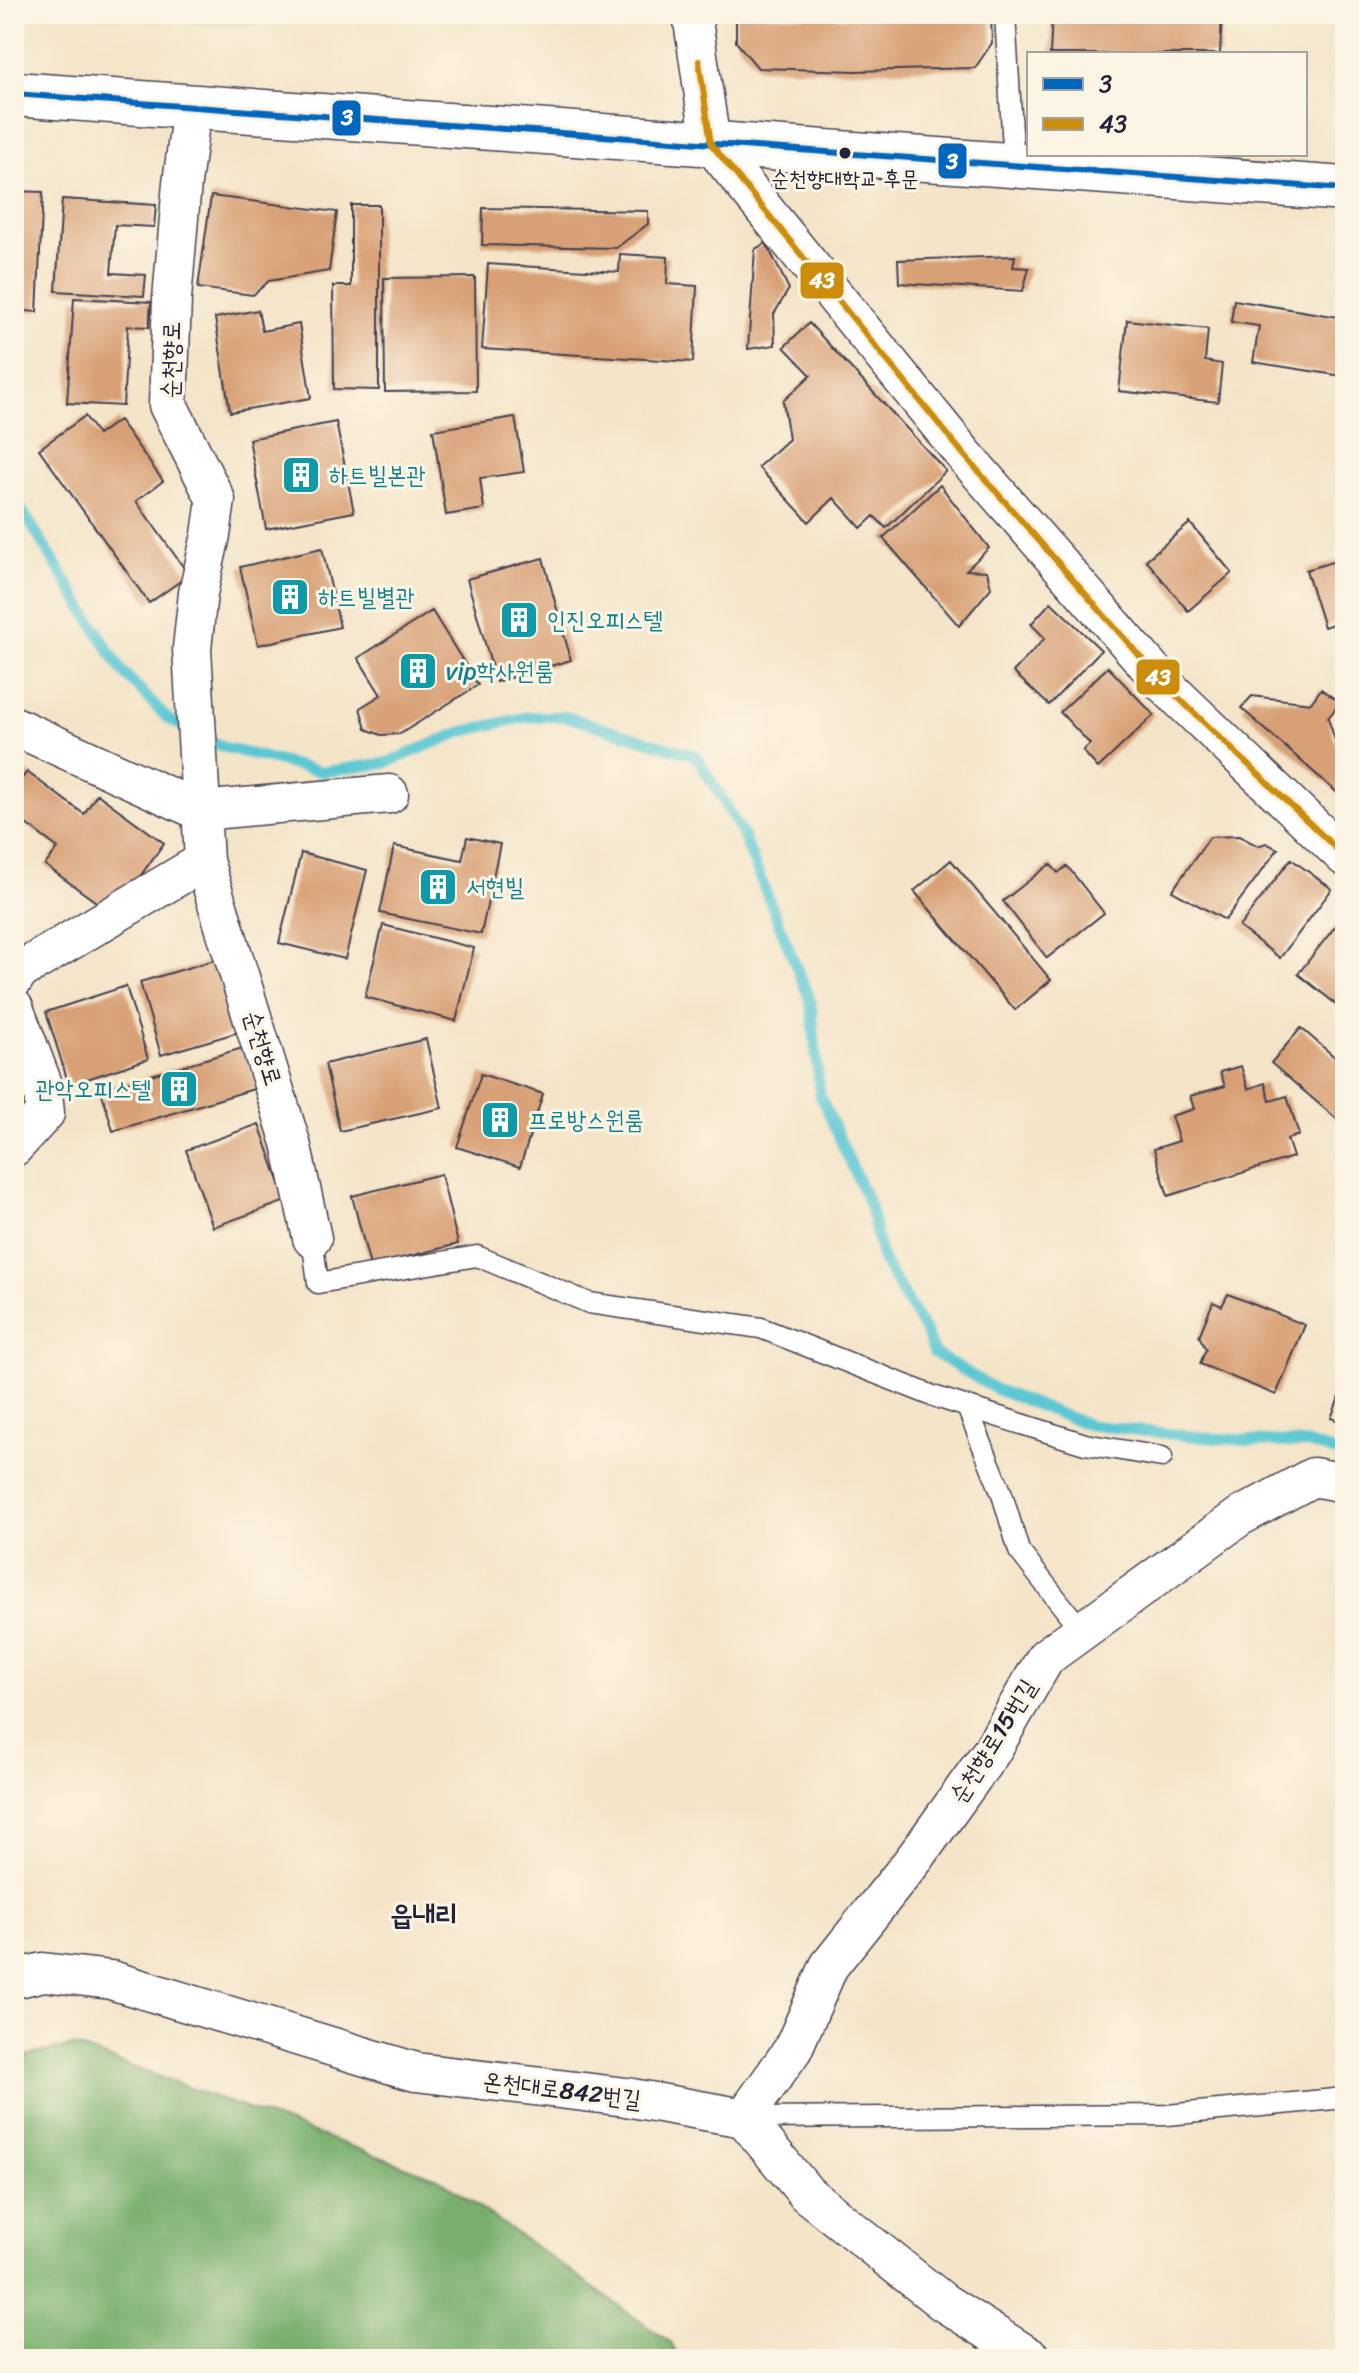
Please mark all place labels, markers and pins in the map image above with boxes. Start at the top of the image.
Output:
marker: 순천향대학교 후문 [837,145,853,161]
place label: 순천향대학교 후문 [771,159,919,198]
building icon: 하트빌본관 [280,454,322,496]
place label: 하트빌본관 [329,454,426,496]
building icon: 하트빌별관 [269,576,311,618]
place label: 하트빌별관 [318,576,415,618]
building icon: 인진오피스텔 [498,599,540,641]
place label: 인진오피스텔 [547,599,663,641]
building icon: vip학사원룸 [397,650,439,692]
place label: vip학사원룸 [446,650,554,692]
building icon: 서현빌 [417,866,459,908]
place label: 서현빌 [466,866,525,908]
place label: 관악오피스텔 [35,1068,151,1110]
building icon: 관악오피스텔 [158,1068,200,1110]
building icon: 프로방스원룸 [479,1099,521,1141]
place label: 프로방스원룸 [528,1099,644,1141]

